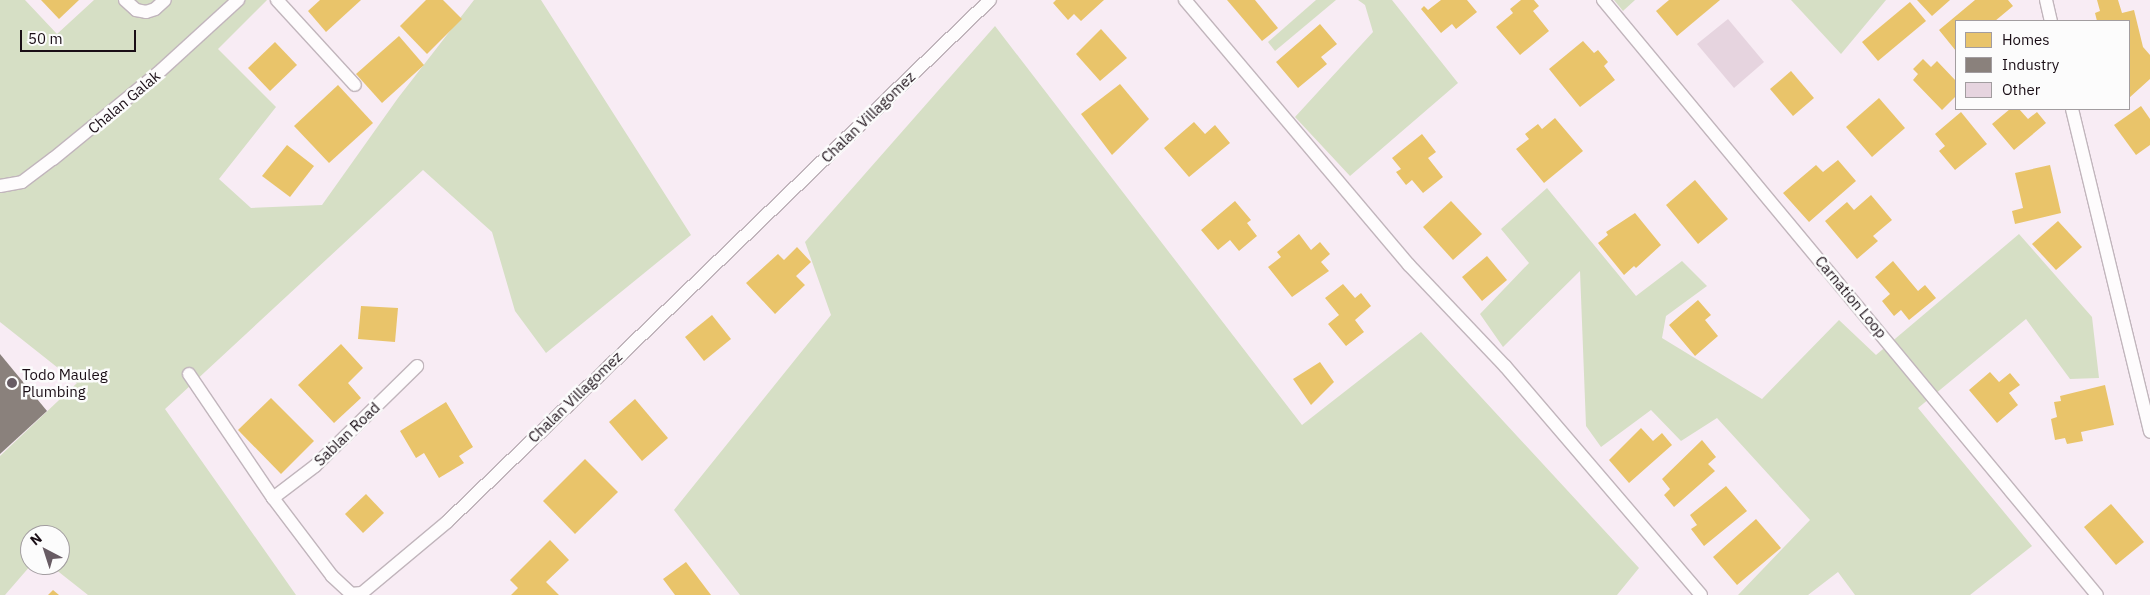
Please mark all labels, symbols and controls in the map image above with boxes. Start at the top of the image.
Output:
scale bar [22,20,139,52]
legend [1955,20,2130,110]
text: 50 m [28,29,63,48]
text: Homes [2002,30,2050,49]
text: Industry [2002,55,2059,74]
street label: Chalan Galak [84,67,164,137]
street label: Chalan Villagomez [817,68,919,166]
text: Other [2002,80,2040,99]
street label: Carnation Loop [1811,252,1891,342]
street label: Chalan Villagomez [524,348,626,446]
place label: Todo Mauleg Plumbing [22,365,108,400]
marker: Todo Mauleg Plumbing [6,377,18,389]
street label: Sablan Road [311,398,383,470]
north arrow [20,525,70,575]
text: N [26,529,46,549]

